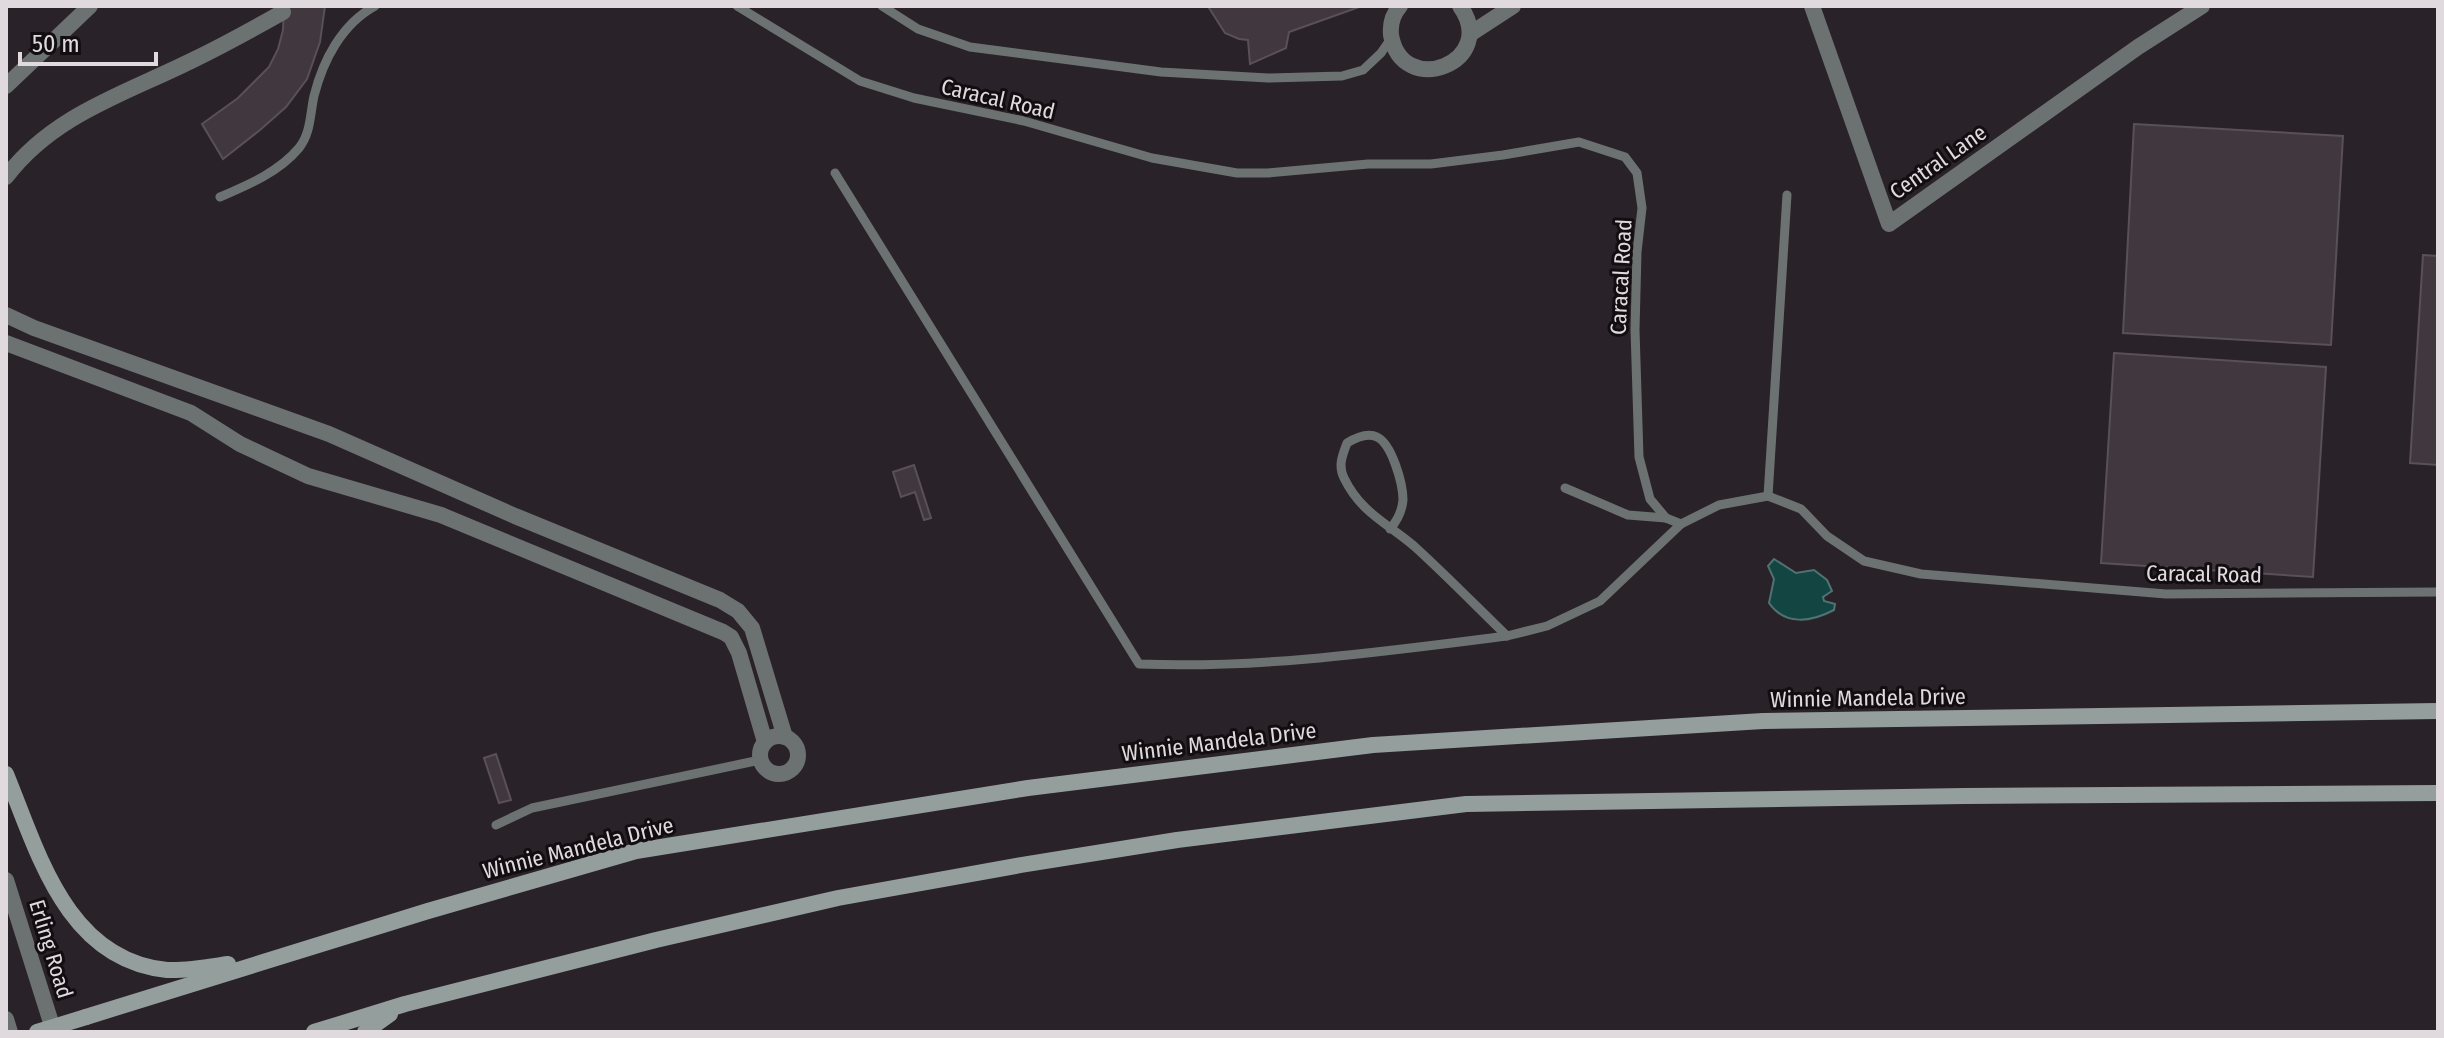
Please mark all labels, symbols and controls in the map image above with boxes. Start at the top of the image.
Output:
scale bar [20,16,156,66]
text: 50 m [32,30,80,58]
street label: Caracal Road [939,73,1057,125]
street label: Central Lane [1884,119,1992,205]
street label: Caracal Road [1604,218,1638,336]
street label: Caracal Road [2146,559,2262,589]
street label: Winnie Mandela Drive [1770,683,1966,713]
street label: Winnie Mandela Drive [1120,717,1318,767]
street label: Winnie Mandela Drive [480,811,676,885]
street label: Erling Road [23,896,79,1002]

